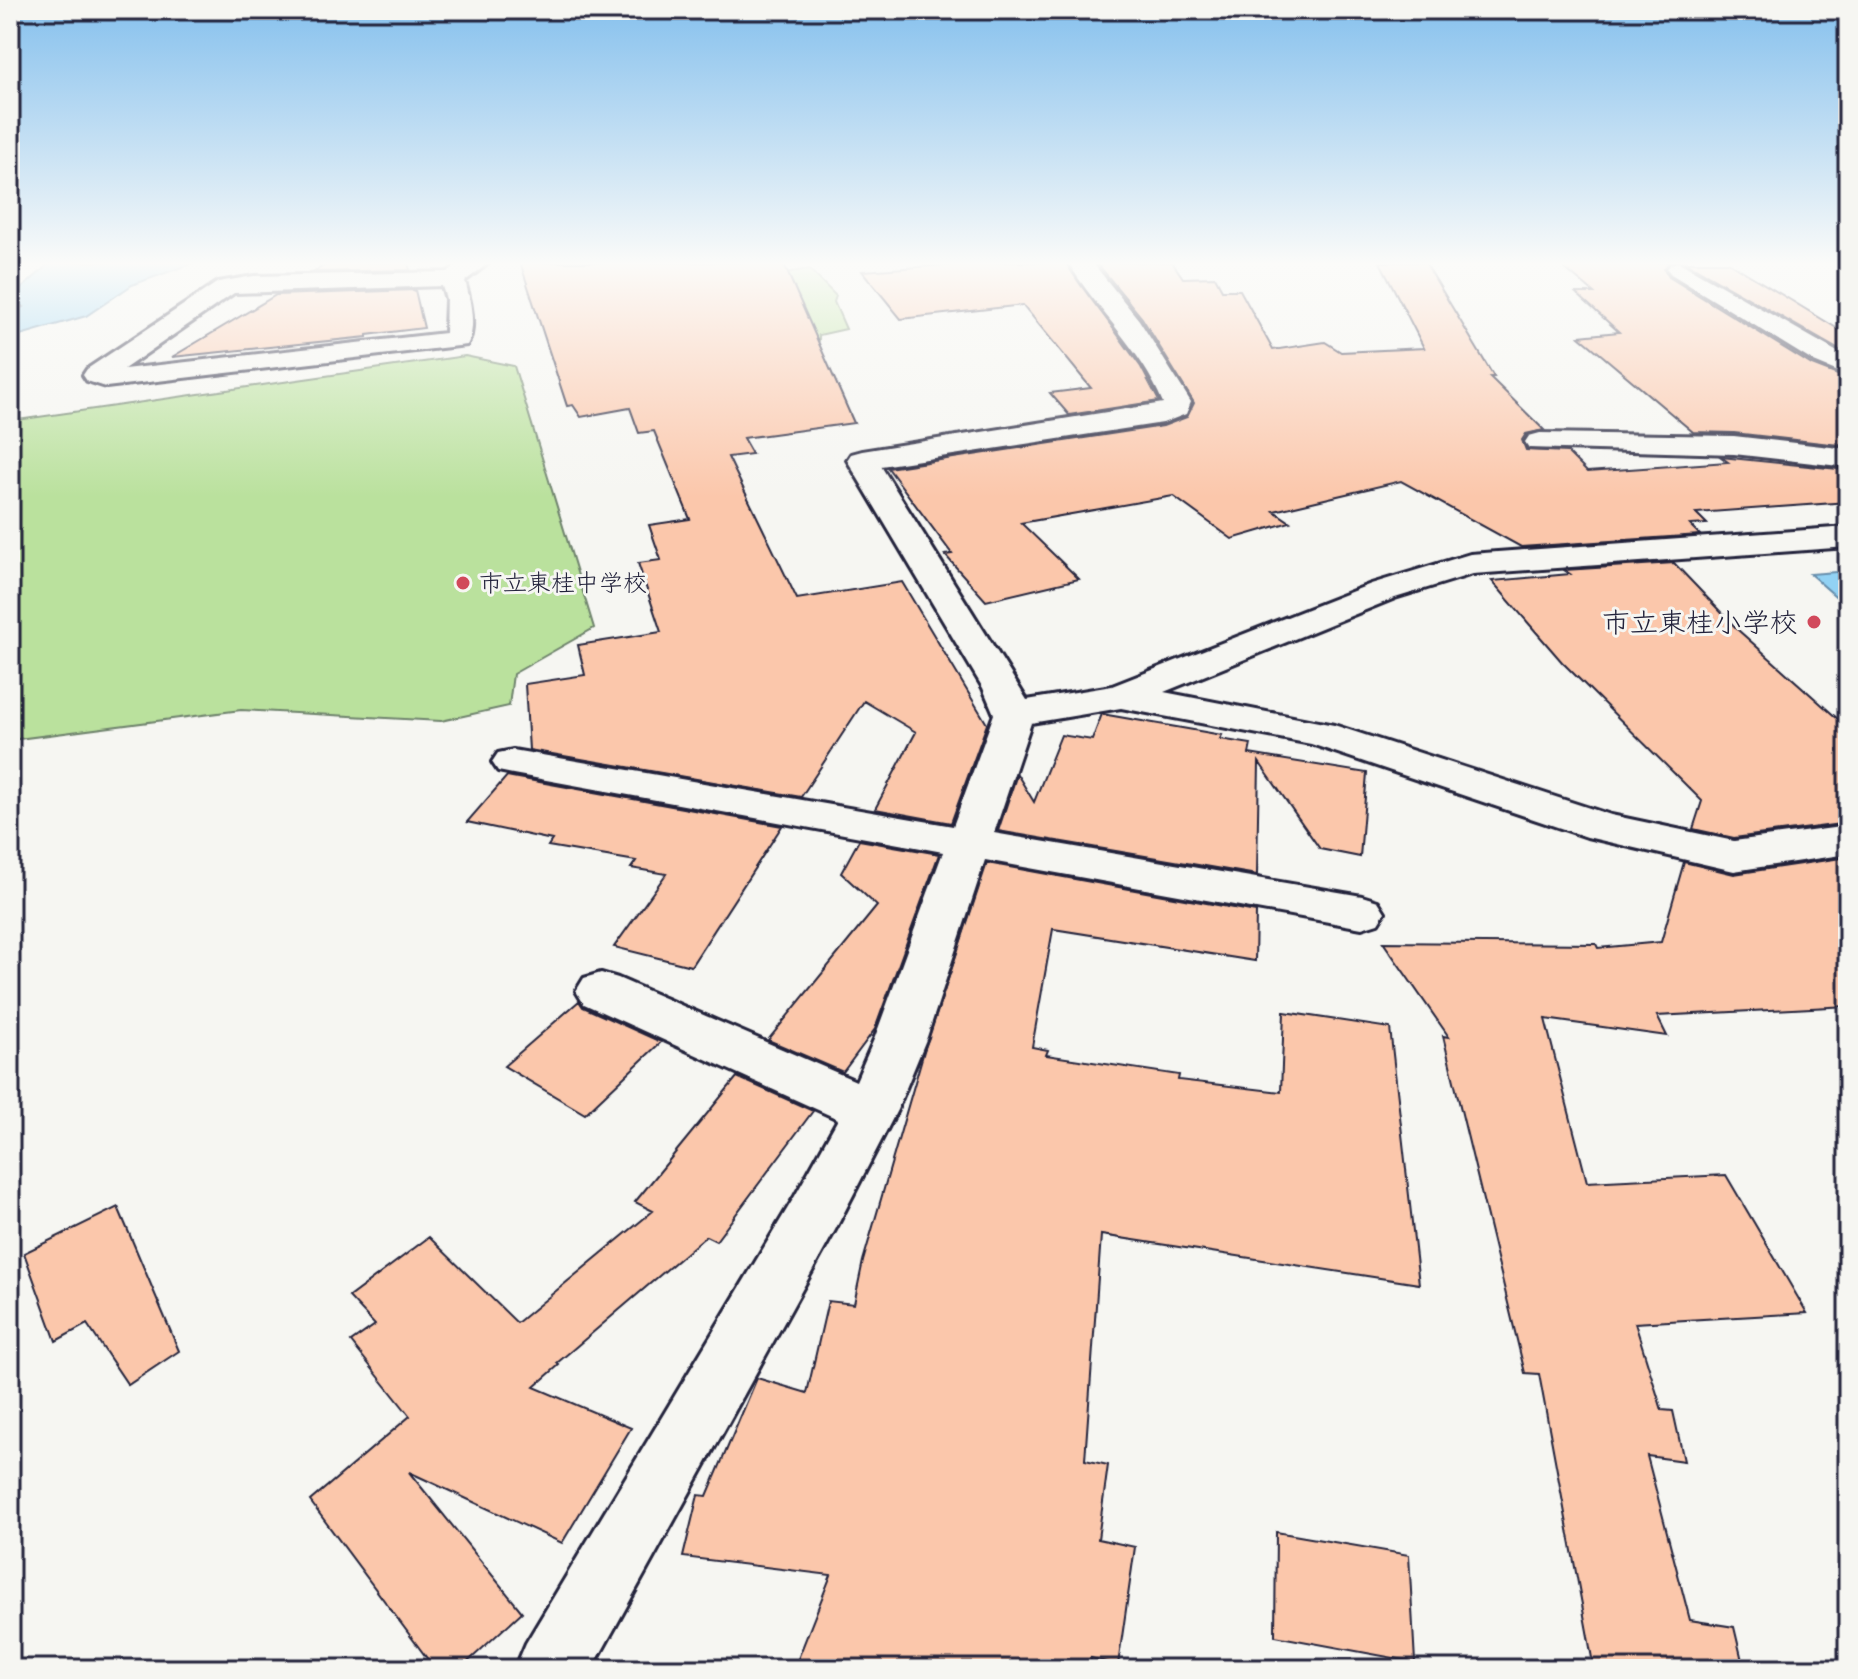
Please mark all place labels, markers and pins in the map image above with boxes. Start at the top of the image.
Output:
place label: 市立東桂中学校 [479,563,647,599]
marker: 市立東桂中学校 [454,574,472,592]
place label: 市立東桂小学校 [1602,599,1798,642]
marker: 市立東桂小学校 [1805,613,1823,631]

